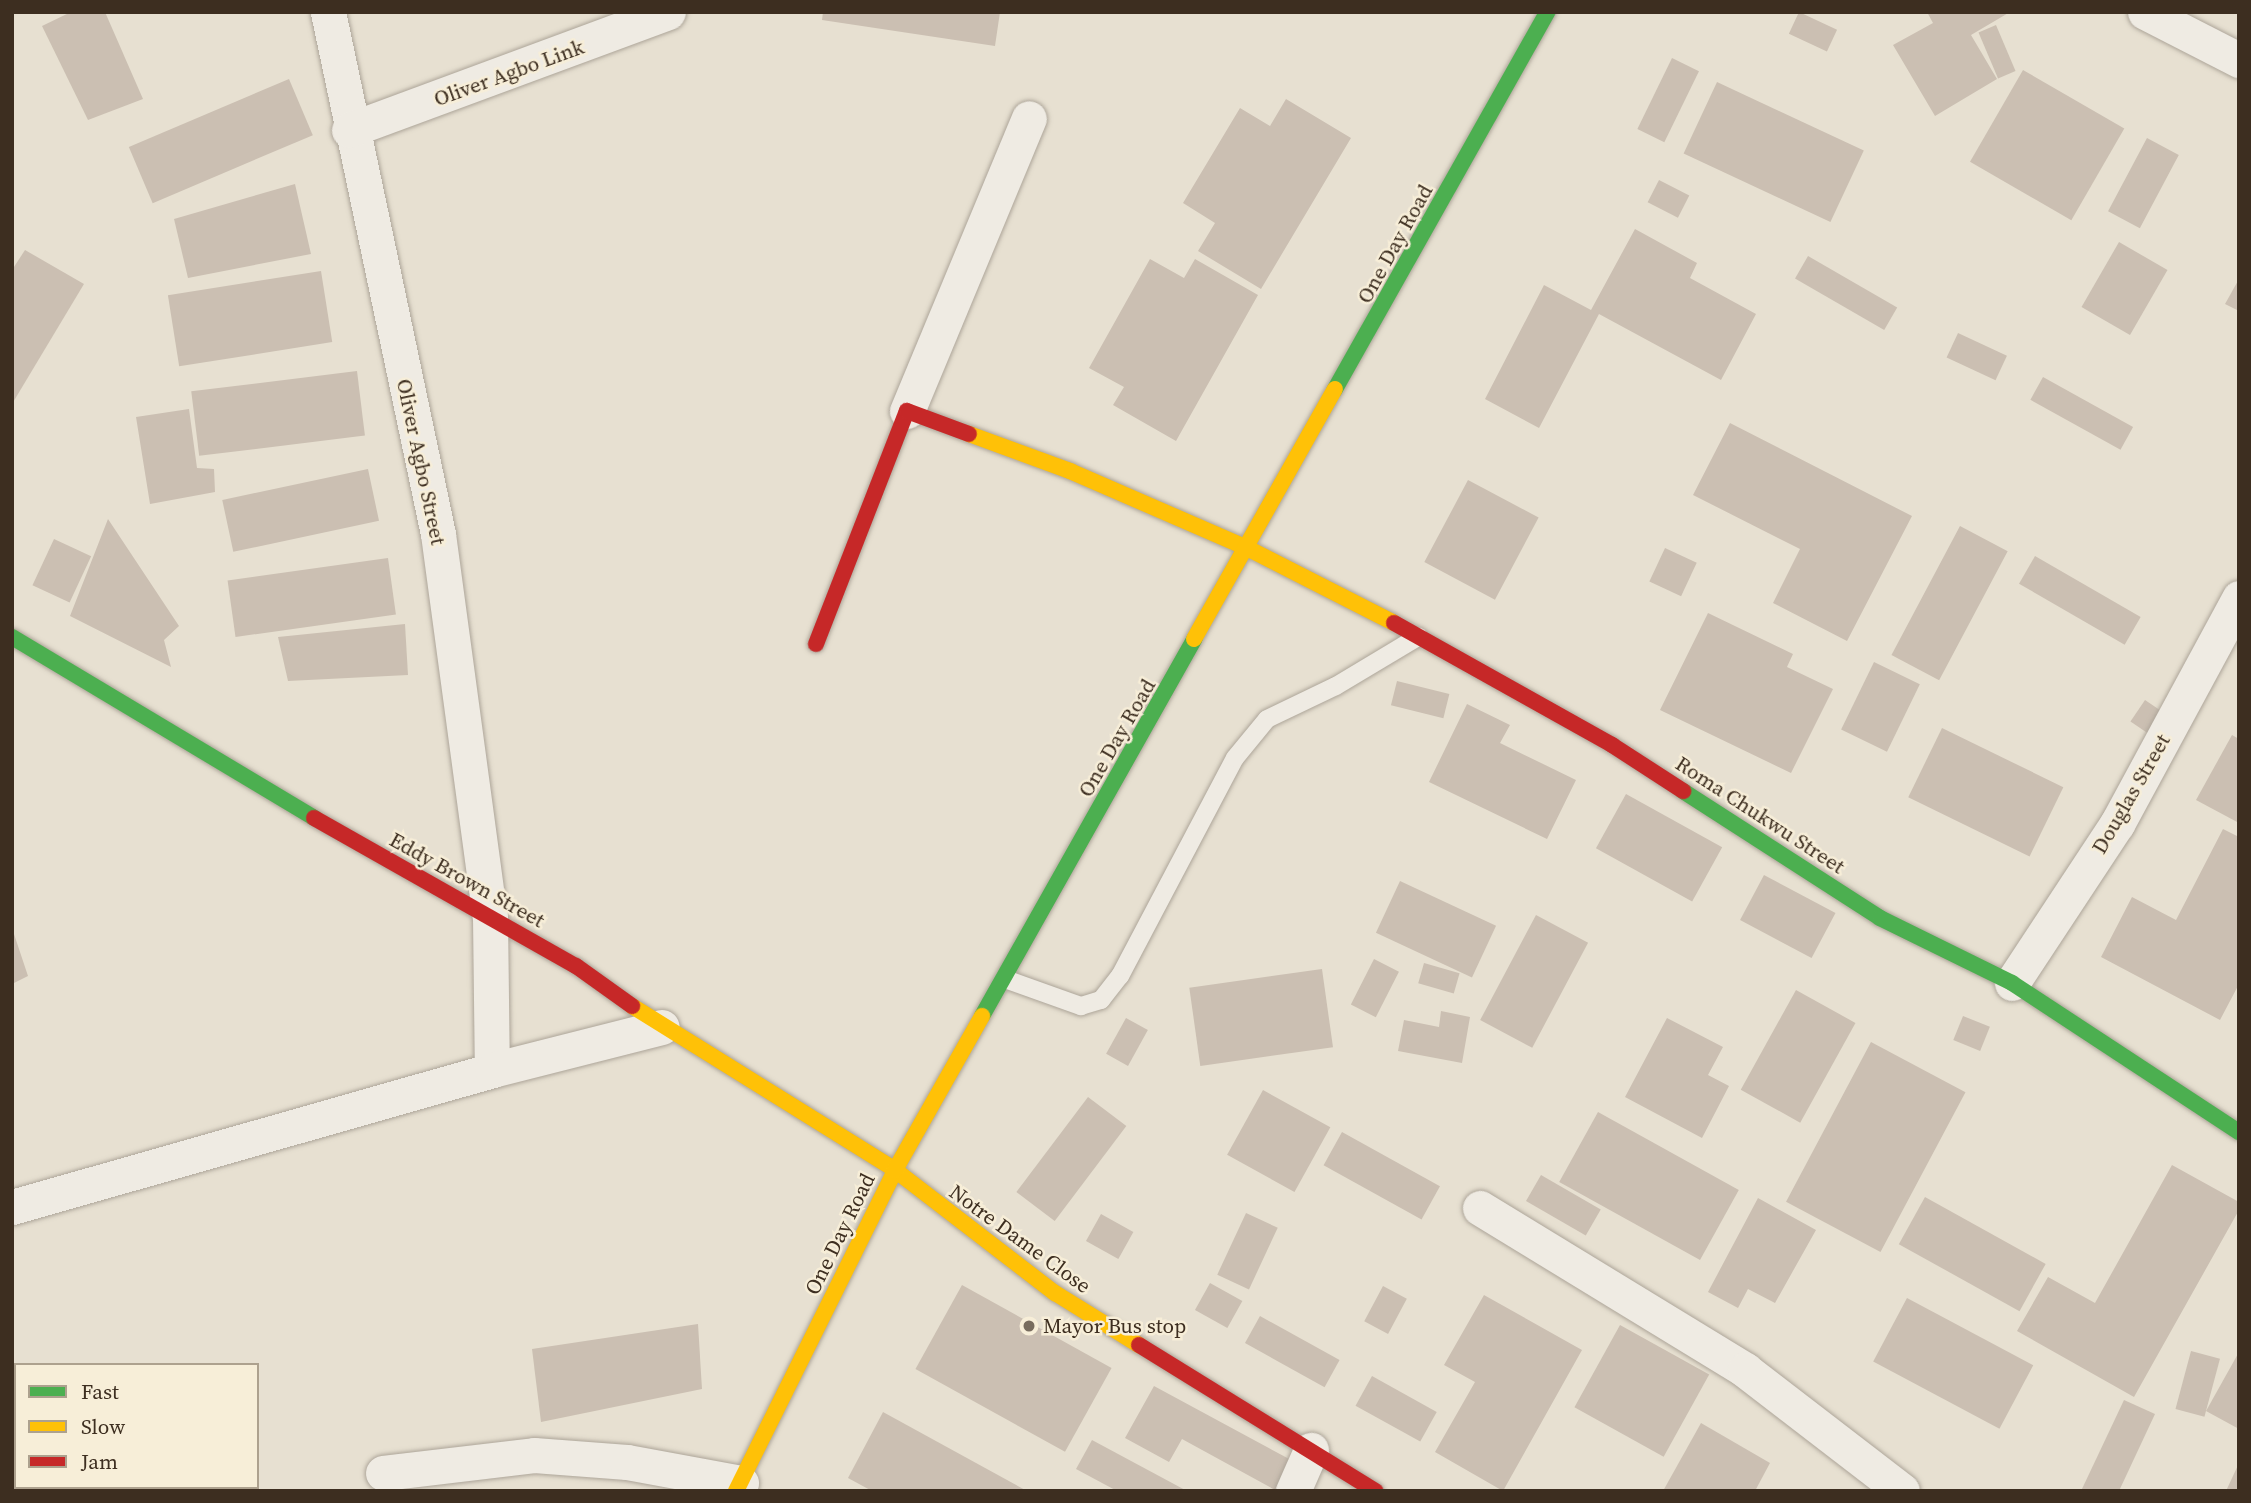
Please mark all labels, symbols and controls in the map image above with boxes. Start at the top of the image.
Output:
street label: Oliver Agbo Link [431,34,587,112]
street label: One Day Road [1352,180,1438,308]
street label: Oliver Agbo Street [391,377,451,547]
street label: One Day Road [1073,675,1161,801]
street label: Douglas Street [2087,730,2175,858]
street label: Roma Chukwu Street [1671,751,1849,879]
street label: Eddy Brown Street [385,827,549,933]
street label: One Day Road [800,1169,880,1299]
street label: Notre Dame Close [944,1179,1096,1299]
place label: Mayor Bus stop [1043,1313,1186,1339]
marker: Mayor Bus stop [1021,1318,1037,1334]
legend [14,1363,259,1489]
text: Fast [81,1377,119,1406]
text: Slow [81,1412,125,1441]
text: Jam [81,1447,118,1476]

